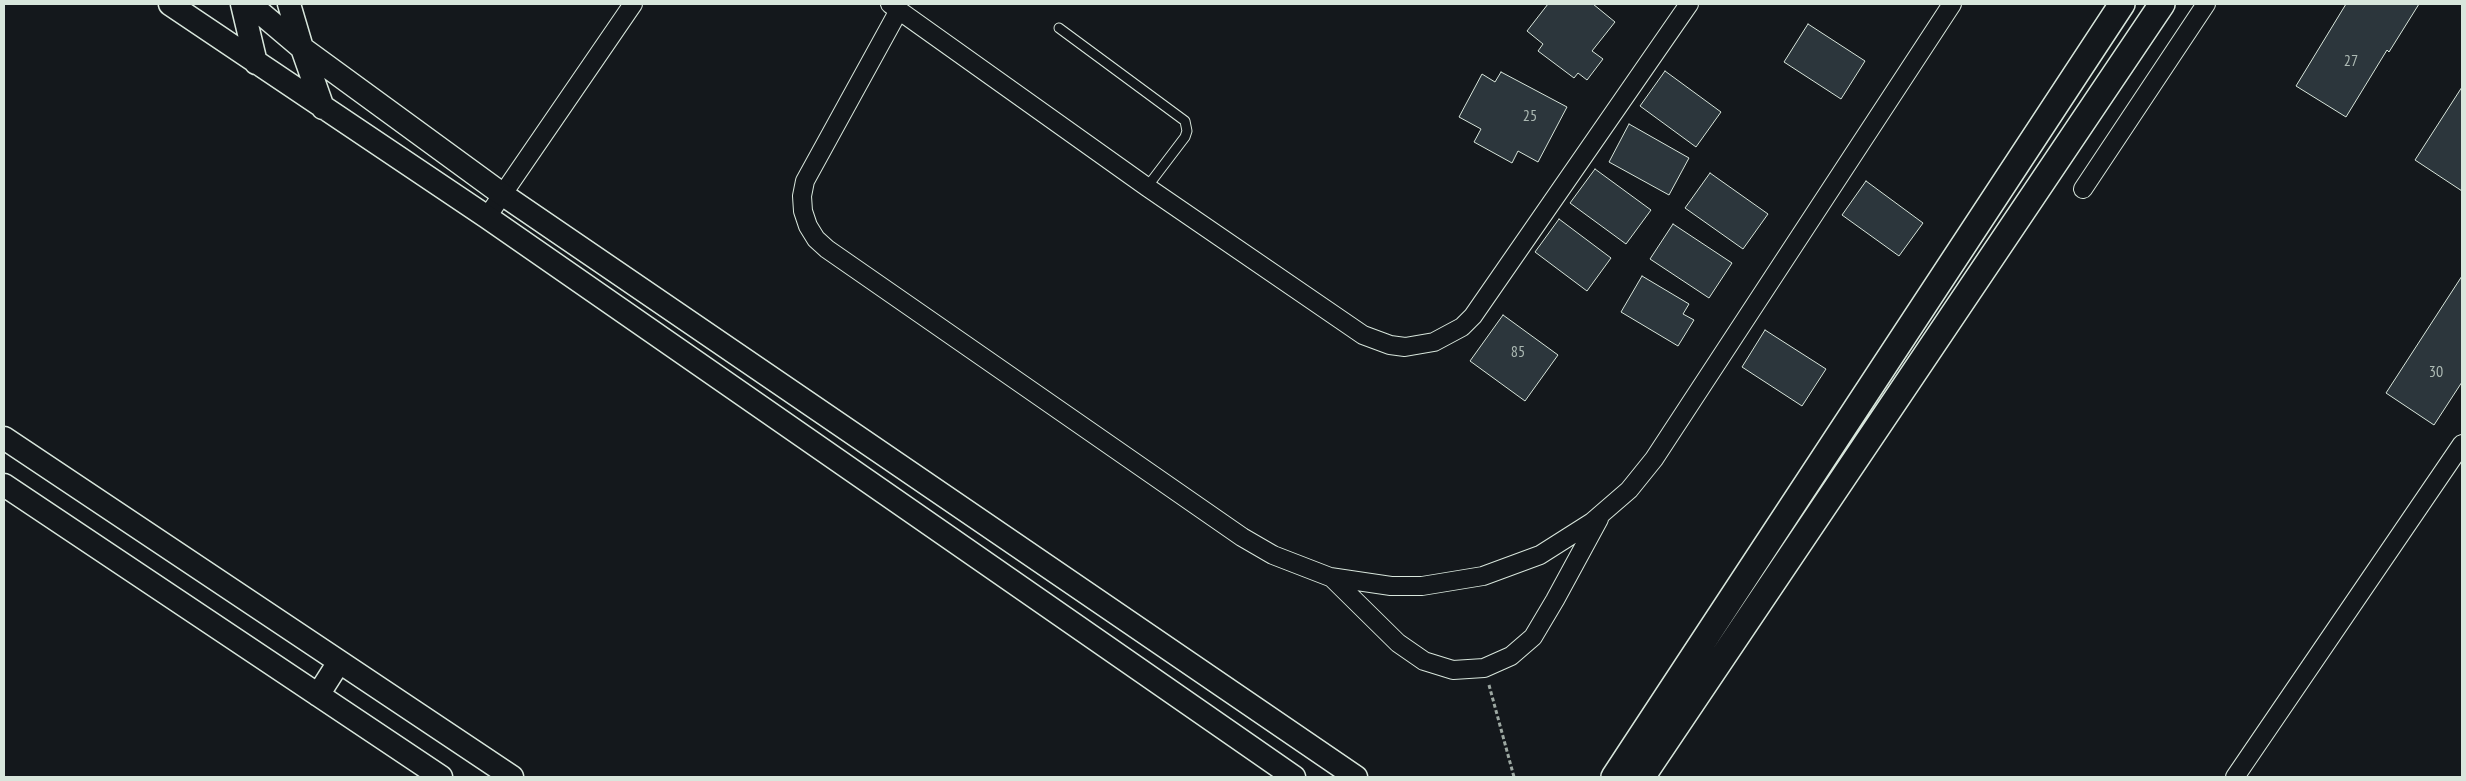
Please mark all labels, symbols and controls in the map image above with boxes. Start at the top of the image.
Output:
house number: 27 [2344,51,2358,71]
house number: 25 [1523,106,1537,126]
house number: 85 [1511,342,1525,362]
house number: 30 [2429,362,2443,382]

